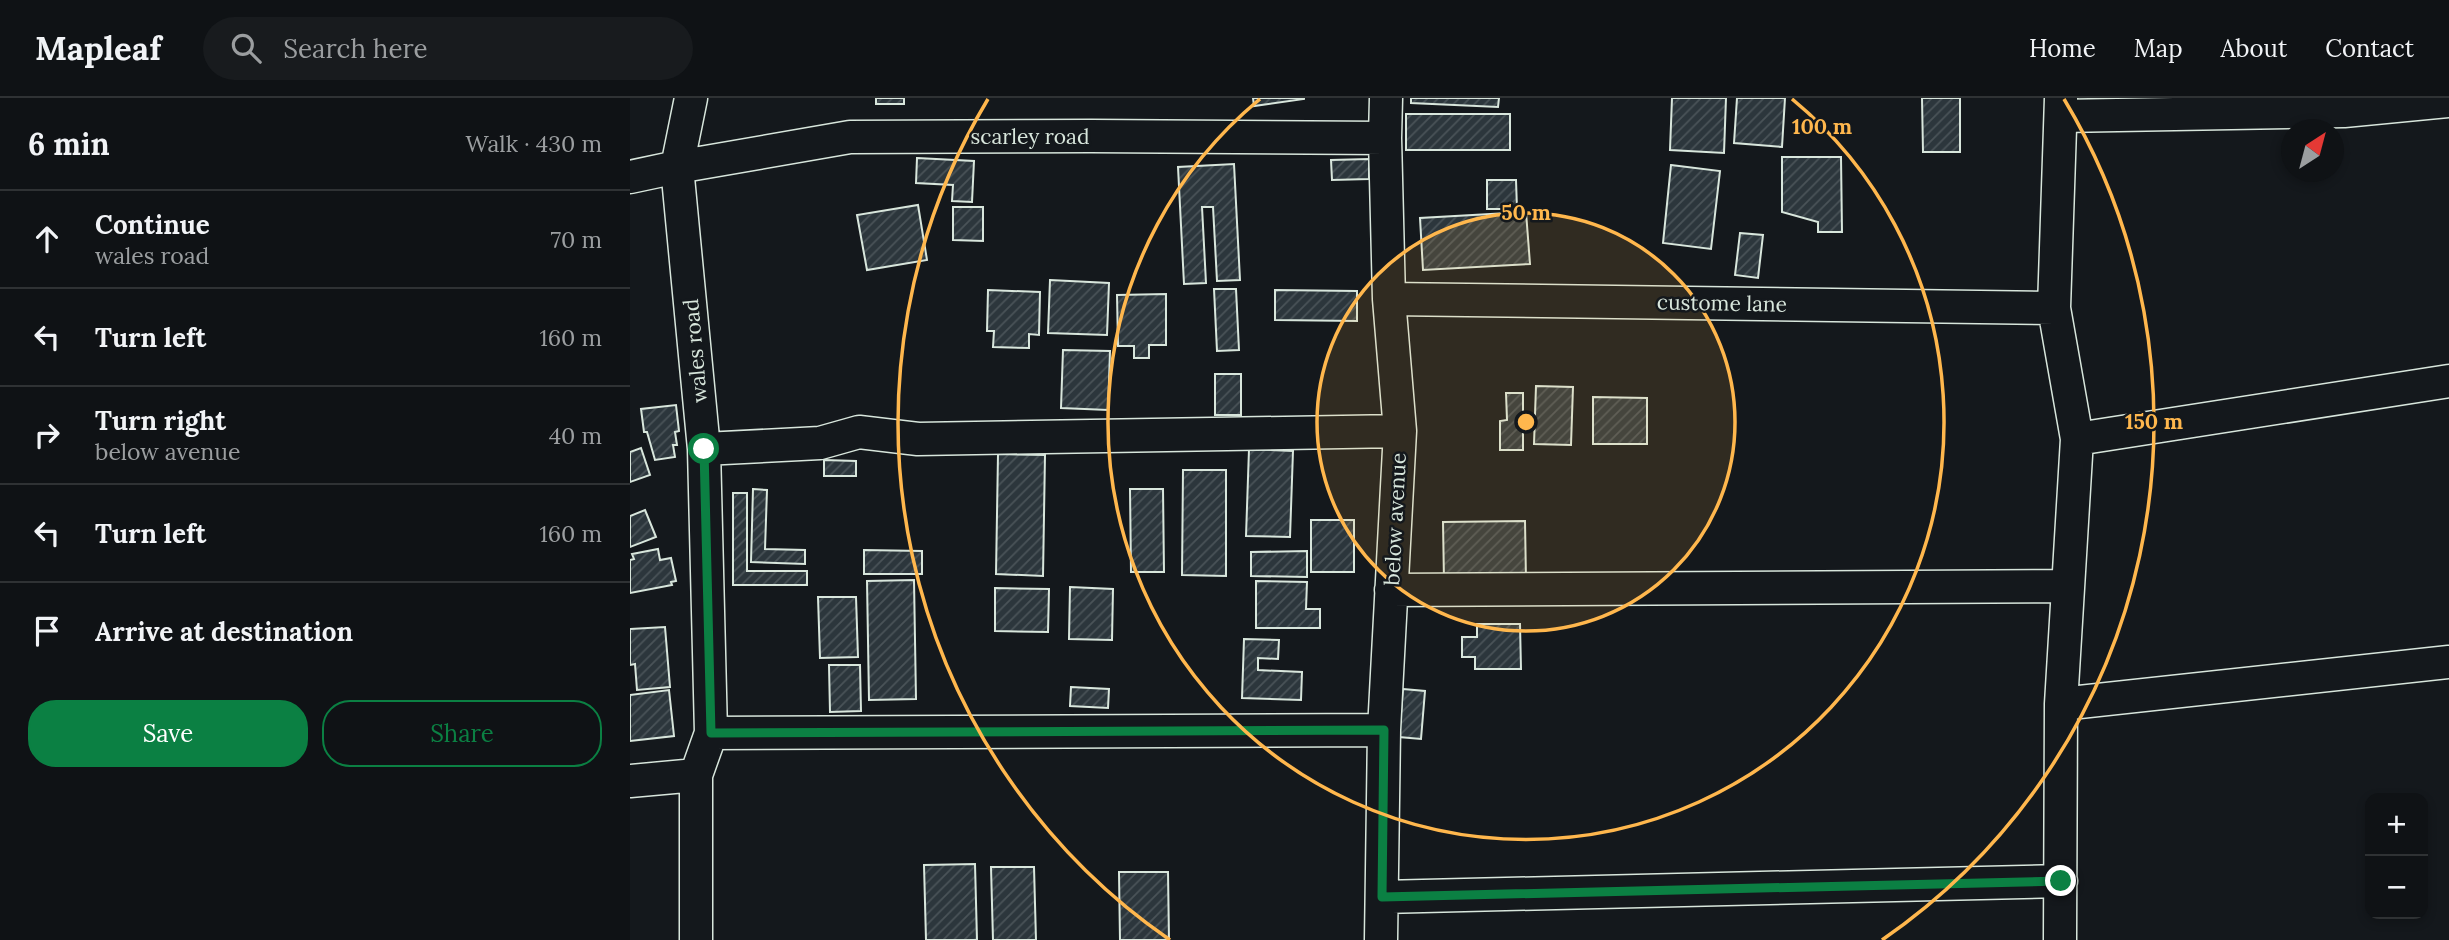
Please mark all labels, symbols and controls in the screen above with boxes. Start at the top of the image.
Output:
search box [203,17,693,80]
text: Mapleaf [35,27,161,69]
icon: search [227,29,265,67]
text: Search here [283,32,428,65]
text: Home [2029,33,2096,64]
text: Map [2134,33,2183,64]
text: About [2221,33,2287,64]
text: Contact [2325,33,2414,64]
text: 100 m [1792,113,1852,140]
north arrow [2281,119,2344,182]
street label: scarley road [971,123,1089,150]
text: 6 min [28,125,110,163]
text: Walk · 430 m [466,129,602,158]
text: 50 m [1501,199,1551,226]
text: Continue [95,208,210,241]
icon: ahead [28,220,66,258]
text: 70 m [551,225,602,254]
text: wales road [95,241,209,270]
street label: custome lane [1657,288,1787,318]
street label: wales road [677,298,713,404]
icon: left [28,318,66,356]
text: Turn left [95,321,206,354]
text: 160 m [539,323,602,352]
text: Turn right [95,404,226,437]
text: 150 m [2125,408,2183,435]
centre of rings [1514,410,1538,434]
icon: right [28,416,66,454]
text: 40 m [549,421,602,450]
route start [688,433,719,464]
text: below avenue [95,437,241,466]
street label: below avenue [1378,452,1412,586]
icon: left [28,514,66,552]
text: Turn left [95,517,206,550]
text: 160 m [539,519,602,548]
icon: arrive [28,612,66,650]
text: Arrive at destination [95,615,353,648]
button: Save [28,700,308,767]
button: Share [322,700,602,767]
map controls [2365,793,2428,919]
button: + [2365,793,2428,856]
button: − [2365,856,2428,919]
route end [2045,865,2076,896]

